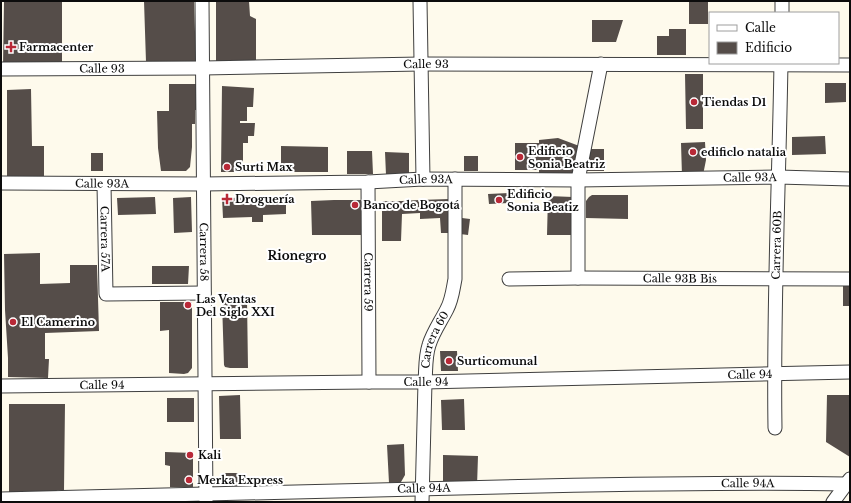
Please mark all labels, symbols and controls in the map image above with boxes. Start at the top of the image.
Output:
legend [709,12,839,64]
text: Calle [745,20,776,35]
place label: Farmacenter [19,40,94,54]
text: Edificio [745,40,792,55]
marker: Farmacenter [6,42,16,52]
street label: Calle 93 [403,57,449,71]
street label: Calle 93 [79,61,125,76]
place label: Tiendas D1 [702,95,766,109]
marker: Tiendas D1 [689,97,699,107]
place label: Edificio Sonia Beatriz [528,144,605,171]
place label: edificlo natalia [701,145,787,159]
marker: edificlo natalia [688,147,698,157]
marker: Edificio Sonia Beatriz [515,152,525,162]
place label: Surti Max [235,160,294,174]
marker: Surti Max [222,162,232,172]
street label: Calle 93A [723,170,777,185]
street label: Calle 93A [399,172,453,187]
street label: Calle 93A [75,176,130,191]
place label: Edificio Sonia Beatiz [507,187,579,214]
place label: Droguería [235,192,295,206]
marker: Droguería [222,194,232,204]
marker: Edificio Sonia Beatiz [494,195,504,205]
place label: Banco de Bogotá [363,198,461,212]
marker: Banco de Bogotá [350,200,360,210]
street label: Carrera 57A [97,206,113,273]
street label: Carrera 60B [769,210,784,280]
street label: Carrera 58 [197,222,211,282]
district label: Rionegro [268,248,327,263]
street label: Carrera 59 [361,252,376,312]
street label: Calle 93B Bis [643,271,717,286]
place label: Las Ventas Del Siglo XXI [196,292,275,319]
marker: Las Ventas Del Siglo XXI [183,300,193,310]
street label: Carrera 60 [419,308,452,369]
place label: El Camerino [21,315,95,329]
marker: El Camerino [8,317,18,327]
place label: Surticomunal [457,354,537,368]
marker: Surticomunal [444,356,454,366]
street label: Calle 94 [727,367,773,382]
street label: Calle 94 [403,374,449,389]
street label: Calle 94 [79,378,125,392]
place label: Kali [198,448,221,462]
marker: Kali [185,450,195,460]
place label: Merka Express [197,473,283,487]
marker: Merka Express [184,475,194,485]
street label: Calle 94A [721,476,775,490]
street label: Calle 94A [397,481,451,496]

